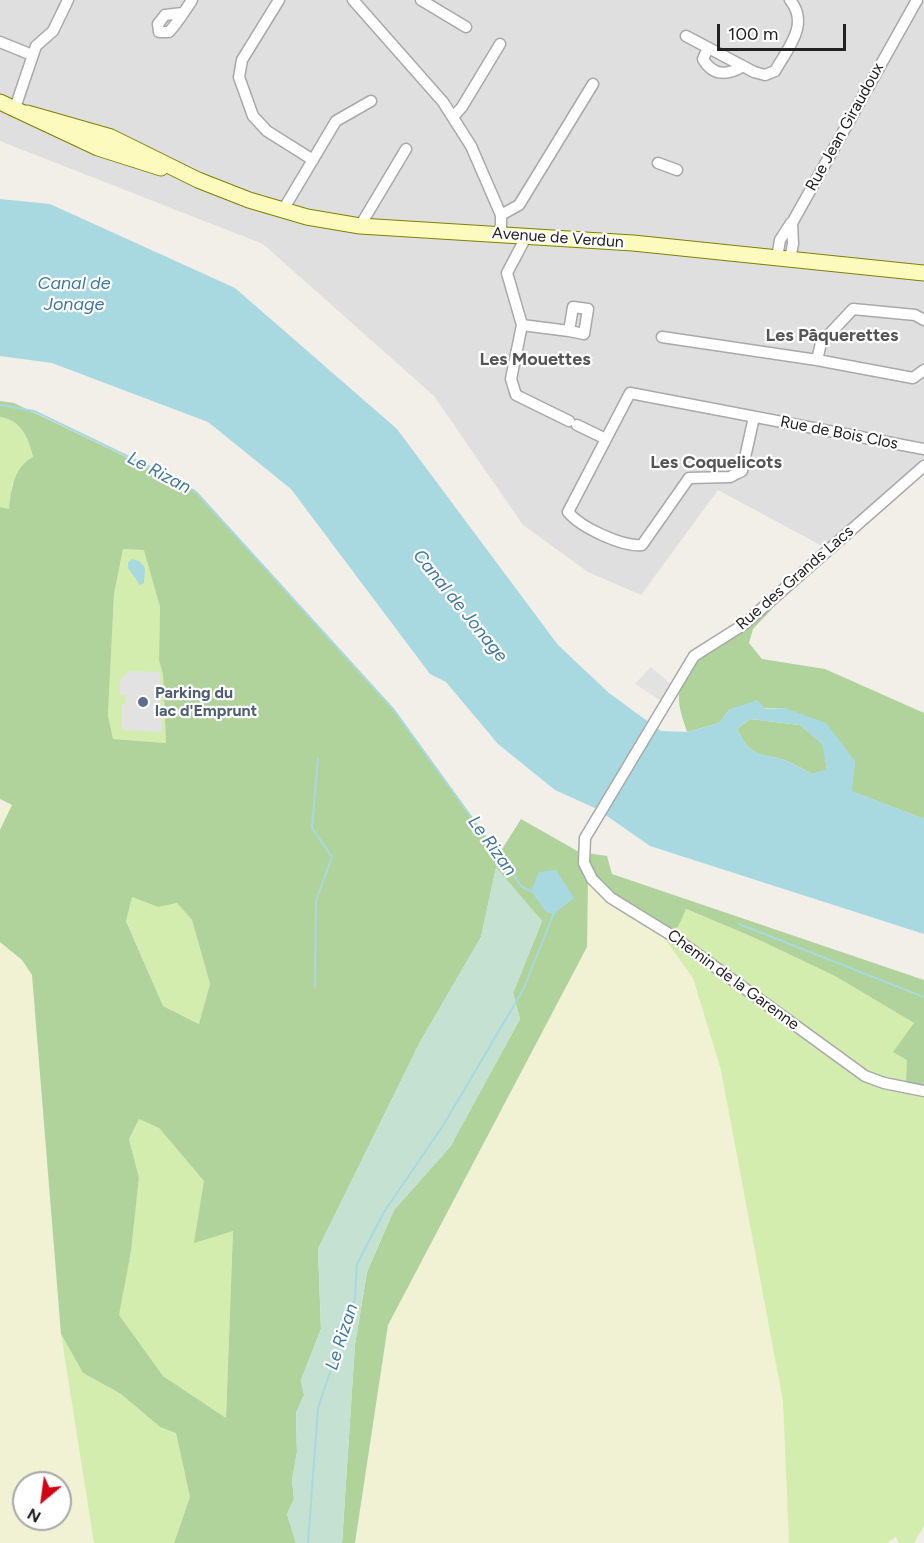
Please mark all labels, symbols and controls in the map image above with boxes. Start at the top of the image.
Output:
scale bar [720,12,849,50]
text: 100 m [728,23,778,45]
street label: Rue Jean Giraudoux [802,60,888,194]
street label: Avenue de Verdun [492,224,624,252]
water label: Canal de Jonage [37,273,111,316]
district label: Les Pâquerettes [766,325,898,347]
district label: Les Mouettes [479,349,591,371]
street label: Rue de Bois Clos [778,412,900,454]
water label: Le Rizan [124,447,194,499]
district label: Les Coquelicots [650,452,782,474]
street label: Rue des Grands Lacs [732,522,858,634]
water label: Canal de Jonage [408,546,512,666]
place label: Parking du lac d'Emprunt [155,683,257,721]
marker: Parking du lac d'Emprunt [136,695,150,709]
water label: Le Rizan [463,812,521,880]
street label: Chemin de la Garenne [663,926,803,1034]
water label: Le Rizan [321,1301,363,1373]
north arrow [12,1471,72,1531]
text: N [24,1504,44,1527]

